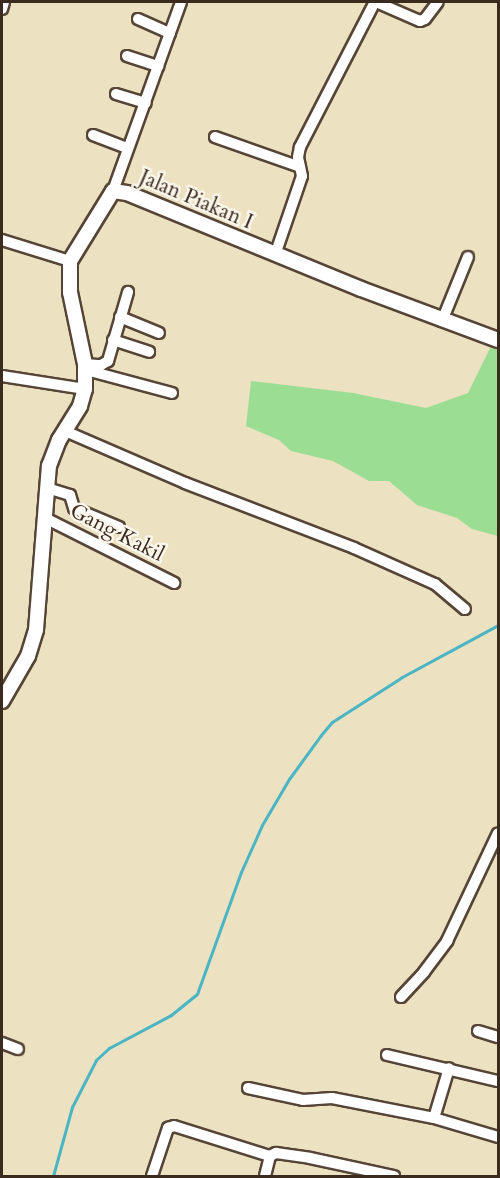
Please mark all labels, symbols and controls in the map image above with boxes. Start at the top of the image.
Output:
street label: Jalan Piakan I [136,165,256,235]
street label: Gang Kakil [66,499,168,567]

